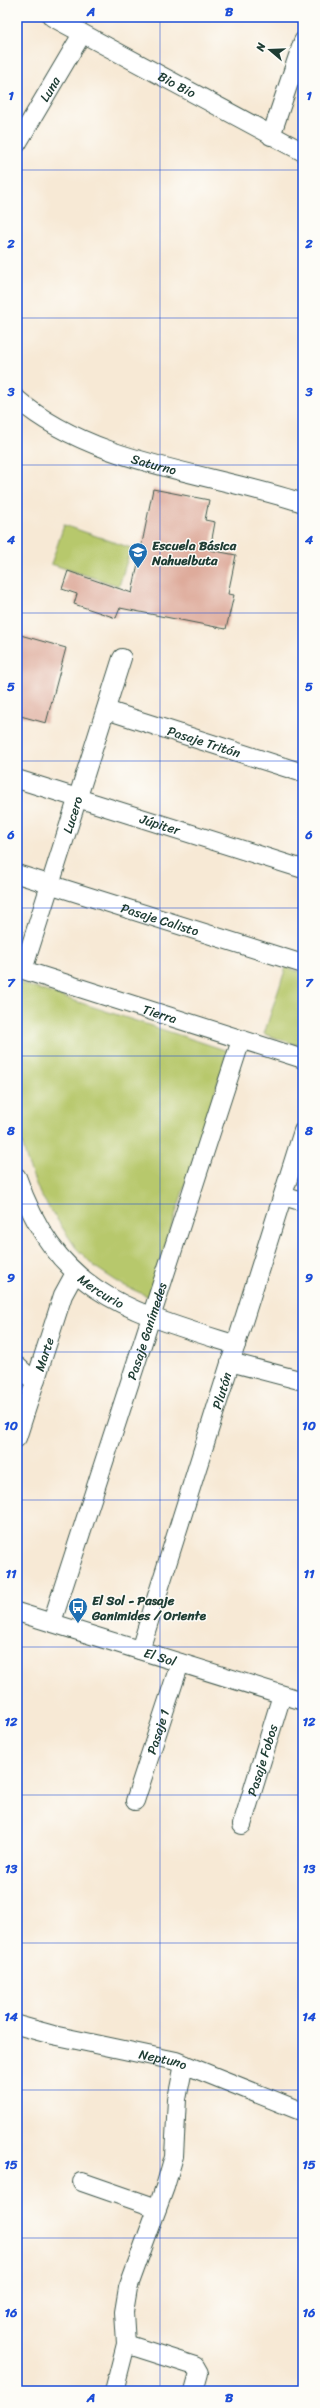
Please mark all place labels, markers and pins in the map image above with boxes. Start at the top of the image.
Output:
place label: Escuela Básica Nahuelbuta [151,534,237,572]
school or university icon: Escuela Básica Nahuelbuta [127,541,149,569]
place label: El Sol - Pasaje Ganimides / Oriente [91,1589,207,1627]
bus stop icon: El Sol - Pasaje Ganimides / Oriente [67,1596,89,1624]

